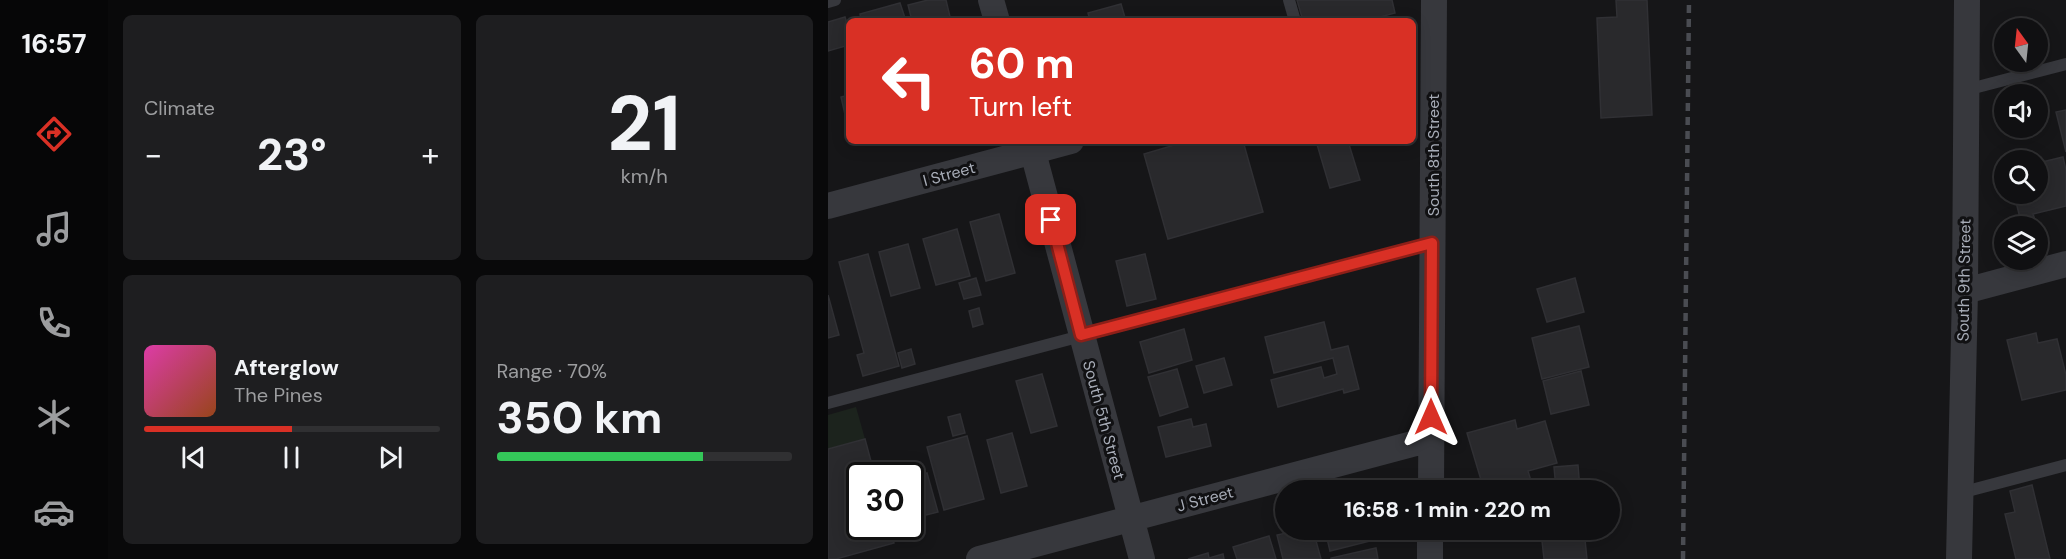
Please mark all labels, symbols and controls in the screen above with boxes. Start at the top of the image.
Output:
north arrow [1994,18,2048,72]
map controls [1994,18,2048,270]
text: 16:57 [22,26,86,61]
text: 60 m [969,36,1075,91]
icon: left [870,42,948,120]
text: 21 [608,73,681,174]
button: sound [1994,84,2048,138]
text: Turn left [969,89,1072,124]
street label: South 8th Street [1423,94,1444,216]
text: Climate [144,95,215,121]
icon: directions [33,113,75,155]
text: 23° [257,125,326,184]
text: − [144,133,162,176]
text: + [421,133,440,176]
button: search [1994,150,2048,204]
street label: I Street [921,157,977,191]
text: km/h [621,163,668,189]
pin [1025,194,1076,245]
icon: arrive [1034,203,1067,236]
icon: music [33,208,75,250]
button: layers [1994,216,2048,270]
street label: South 9th Street [1952,218,1976,342]
icon: phone [33,302,75,344]
text: Afterglow [234,353,339,382]
text: Range · 70% [497,358,607,384]
street label: South 5th Street [1078,358,1130,482]
text: The Pines [234,382,323,408]
position arrow [1399,385,1463,449]
text: 350 km [497,388,662,447]
icon: climate [33,396,75,438]
icon: previous [177,441,210,474]
icon: pause [275,441,308,474]
icon: next [374,441,407,474]
speed limit sign: 30 [846,462,924,540]
street label: J Street [1174,481,1236,517]
icon: car [33,491,75,533]
text: 16:58 · 1 min · 220 m [1344,495,1551,524]

